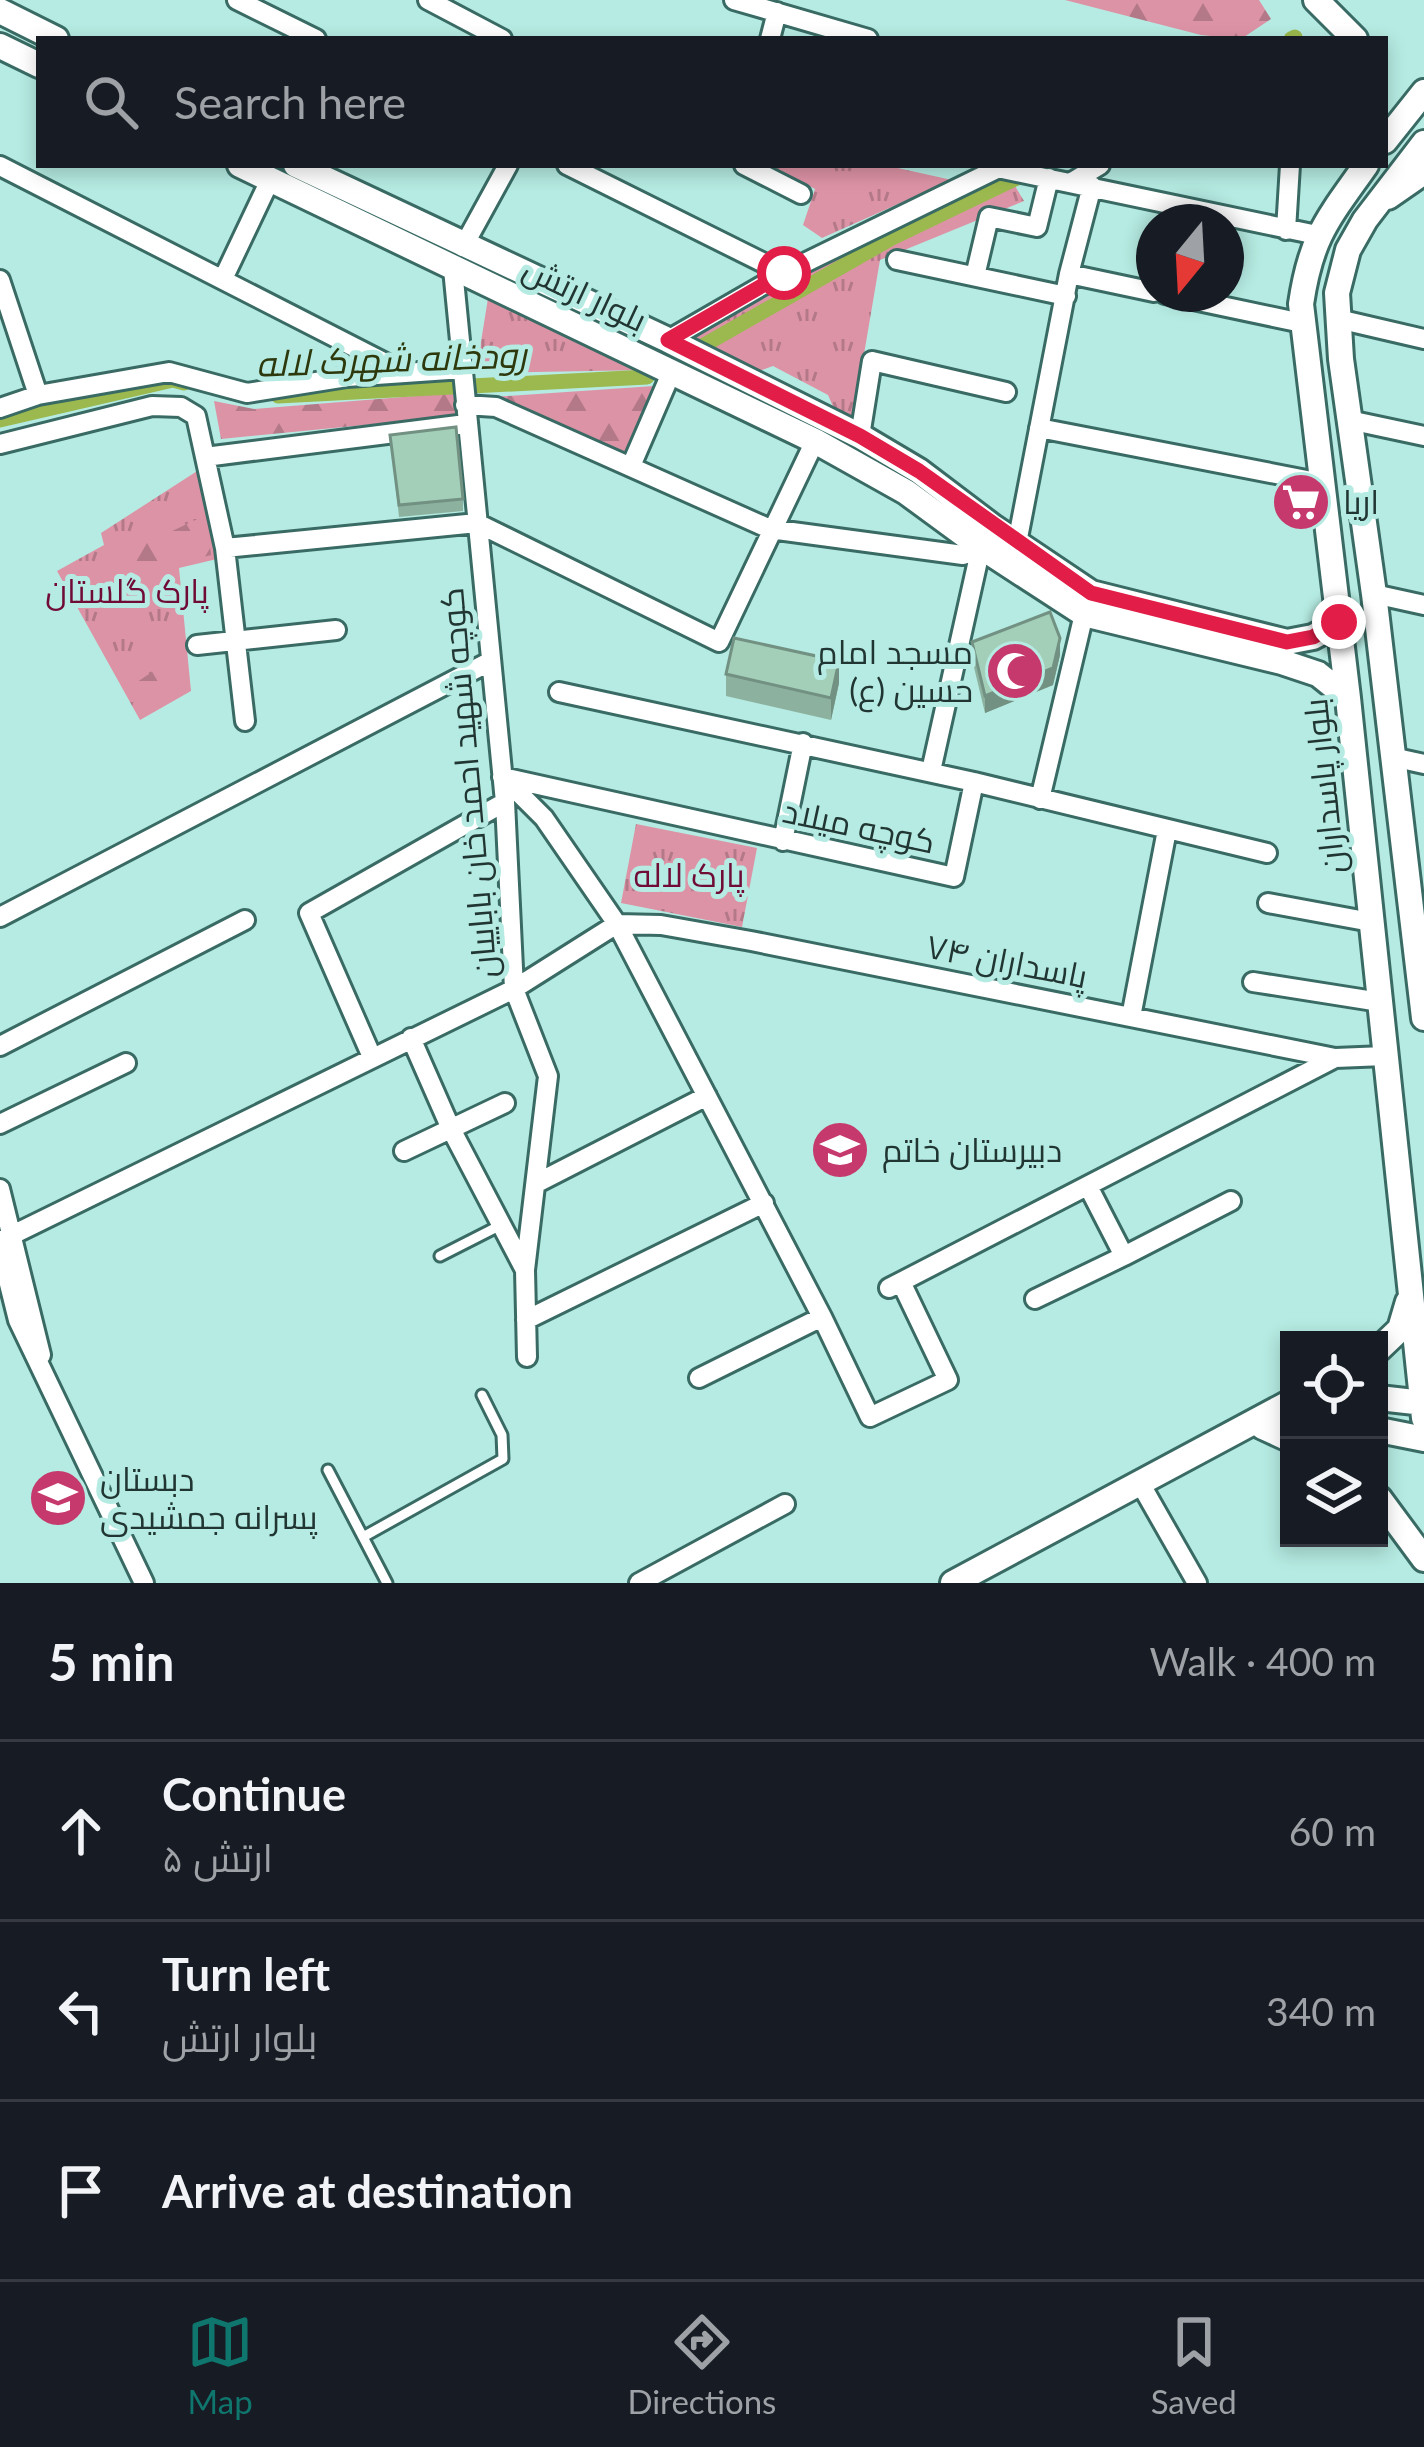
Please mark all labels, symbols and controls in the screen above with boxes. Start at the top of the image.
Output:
search box [36,36,1388,168]
icon: search [78,69,144,135]
text: Search here [174,75,406,129]
north arrow [1136,204,1244,312]
route start [757,246,811,300]
street label: بلوار ارتش [517,247,653,341]
water label: رودخانه شهرک لاله [255,331,530,386]
supermarket icon: اریا [1270,471,1332,533]
place label: اریا [1343,481,1379,521]
park label: پارک گلستان [45,570,209,613]
street label: کوچه شهید احمد خان باباییان [430,586,507,980]
route end [1312,595,1366,649]
place label: مسجد امام حسین (ع) [817,631,973,713]
mosque icon: مسجد امام حسین (ع) [984,640,1046,702]
street label: بلوار پاسداران [1294,696,1355,876]
street label: کوچه میلاد [779,789,939,864]
park label: پارک لاله [634,854,745,897]
street label: پاسداران ۷۴ [923,925,1091,998]
school or university icon: دبیرستان خاتم [809,1119,871,1181]
place label: دبیرستان خاتم [882,1129,1062,1173]
map controls [1280,1331,1388,1547]
button: locate [1280,1331,1388,1439]
button: layers [1280,1439,1388,1547]
place label: دبستان پسرانه جمشیدی [100,1458,318,1539]
school or university icon: دبستان پسرانه جمشیدی [27,1467,89,1529]
text: 5 min [48,1631,174,1692]
text: Walk · 400 m [1149,1638,1376,1684]
text: Continue [162,1767,346,1821]
icon: ahead [48,1798,114,1864]
text: 60 m [1289,1808,1376,1854]
text: ارتش ۵ [162,1834,273,1880]
text: Turn left [162,1947,330,2001]
icon: left [48,1978,114,2044]
text: 340 m [1266,1988,1376,2034]
text: بلوار ارتش [162,2014,317,2060]
icon: arrive [48,2158,114,2224]
text: Arrive at destination [162,2164,573,2218]
tab: Map [187,2309,253,2421]
tab: Directions [627,2309,776,2421]
tab: Saved [1151,2309,1237,2421]

